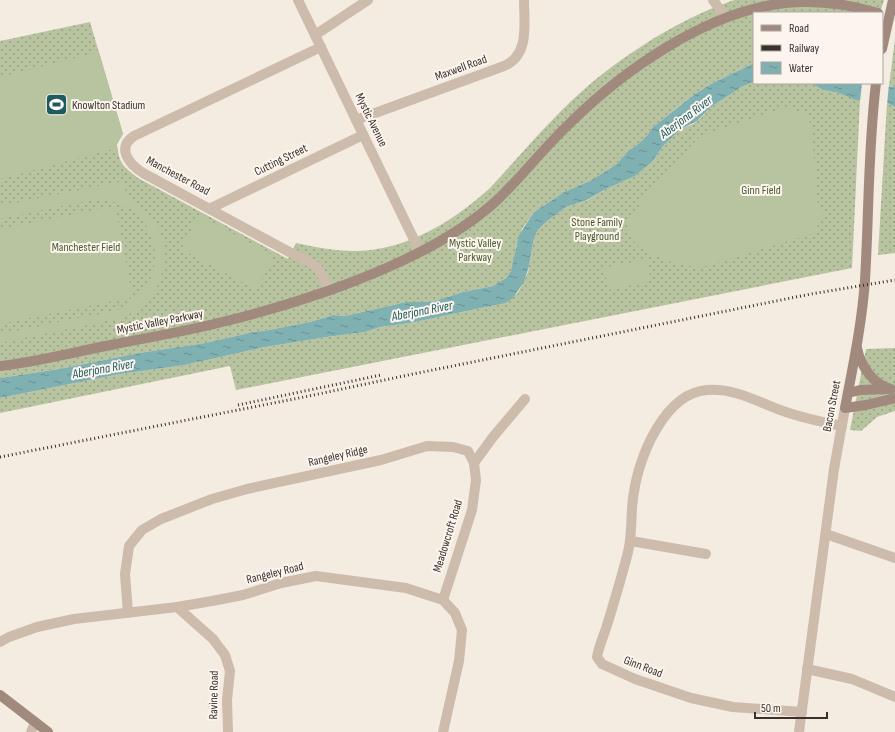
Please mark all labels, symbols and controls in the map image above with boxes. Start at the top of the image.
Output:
legend [753,12,883,84]
text: Road [789,21,809,36]
text: Railway [789,41,820,56]
street label: Maxwell Road [433,52,489,84]
text: Water [789,61,813,76]
street label: Mystic Avenue [352,91,391,150]
water label: Aberjona River [656,91,717,143]
sports icon: Knowlton Stadium [44,92,70,118]
place label: Knowlton Stadium [72,98,146,113]
street label: Cutting Street [252,141,310,179]
street label: Manchester Road [144,153,212,199]
park label: Ginn Field [741,183,781,198]
park label: Stone Family Playground [571,215,623,244]
park label: Mystic Valley Parkway [449,236,501,265]
park label: Manchester Field [52,240,120,255]
water label: Aberjona River [389,297,455,325]
street label: Mystic Valley Parkway [116,306,205,338]
water label: Aberjona River [70,356,136,382]
street label: Bacon Street [820,379,844,433]
street label: Rangeley Ridge [307,442,369,470]
street label: Meadowcroft Road [430,498,466,574]
street label: Rangeley Road [245,559,305,587]
street label: Ginn Road [621,653,665,681]
street label: Ravine Road [206,671,222,719]
scale bar [755,694,827,720]
text: 50 m [761,701,781,716]

